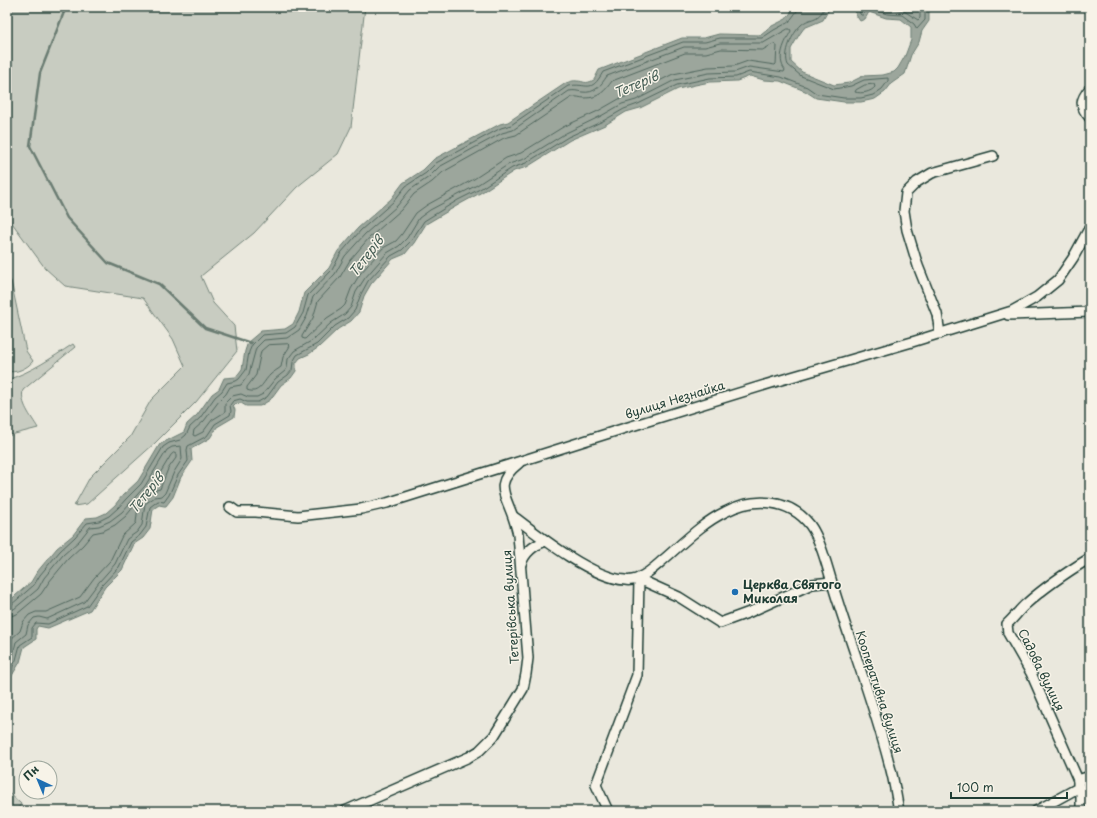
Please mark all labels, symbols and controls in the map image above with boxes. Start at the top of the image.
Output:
water label: Тетерів [611,65,663,101]
water label: Тетерів [344,230,389,280]
street label: вулиця Незнайка [623,375,727,423]
water label: Тетерів [124,467,169,517]
street label: Тетерівська вулиця [497,549,523,665]
place label: Церква Святого Миколая [743,575,841,607]
marker: Церква Святого Миколая [730,587,740,597]
street label: Садова вулиця [1014,625,1070,714]
street label: Кооперативна вулиця [852,628,908,755]
north arrow [18,760,58,800]
text: Пн [19,761,42,784]
scale bar [951,774,1067,800]
text: 100 m [957,778,994,796]

